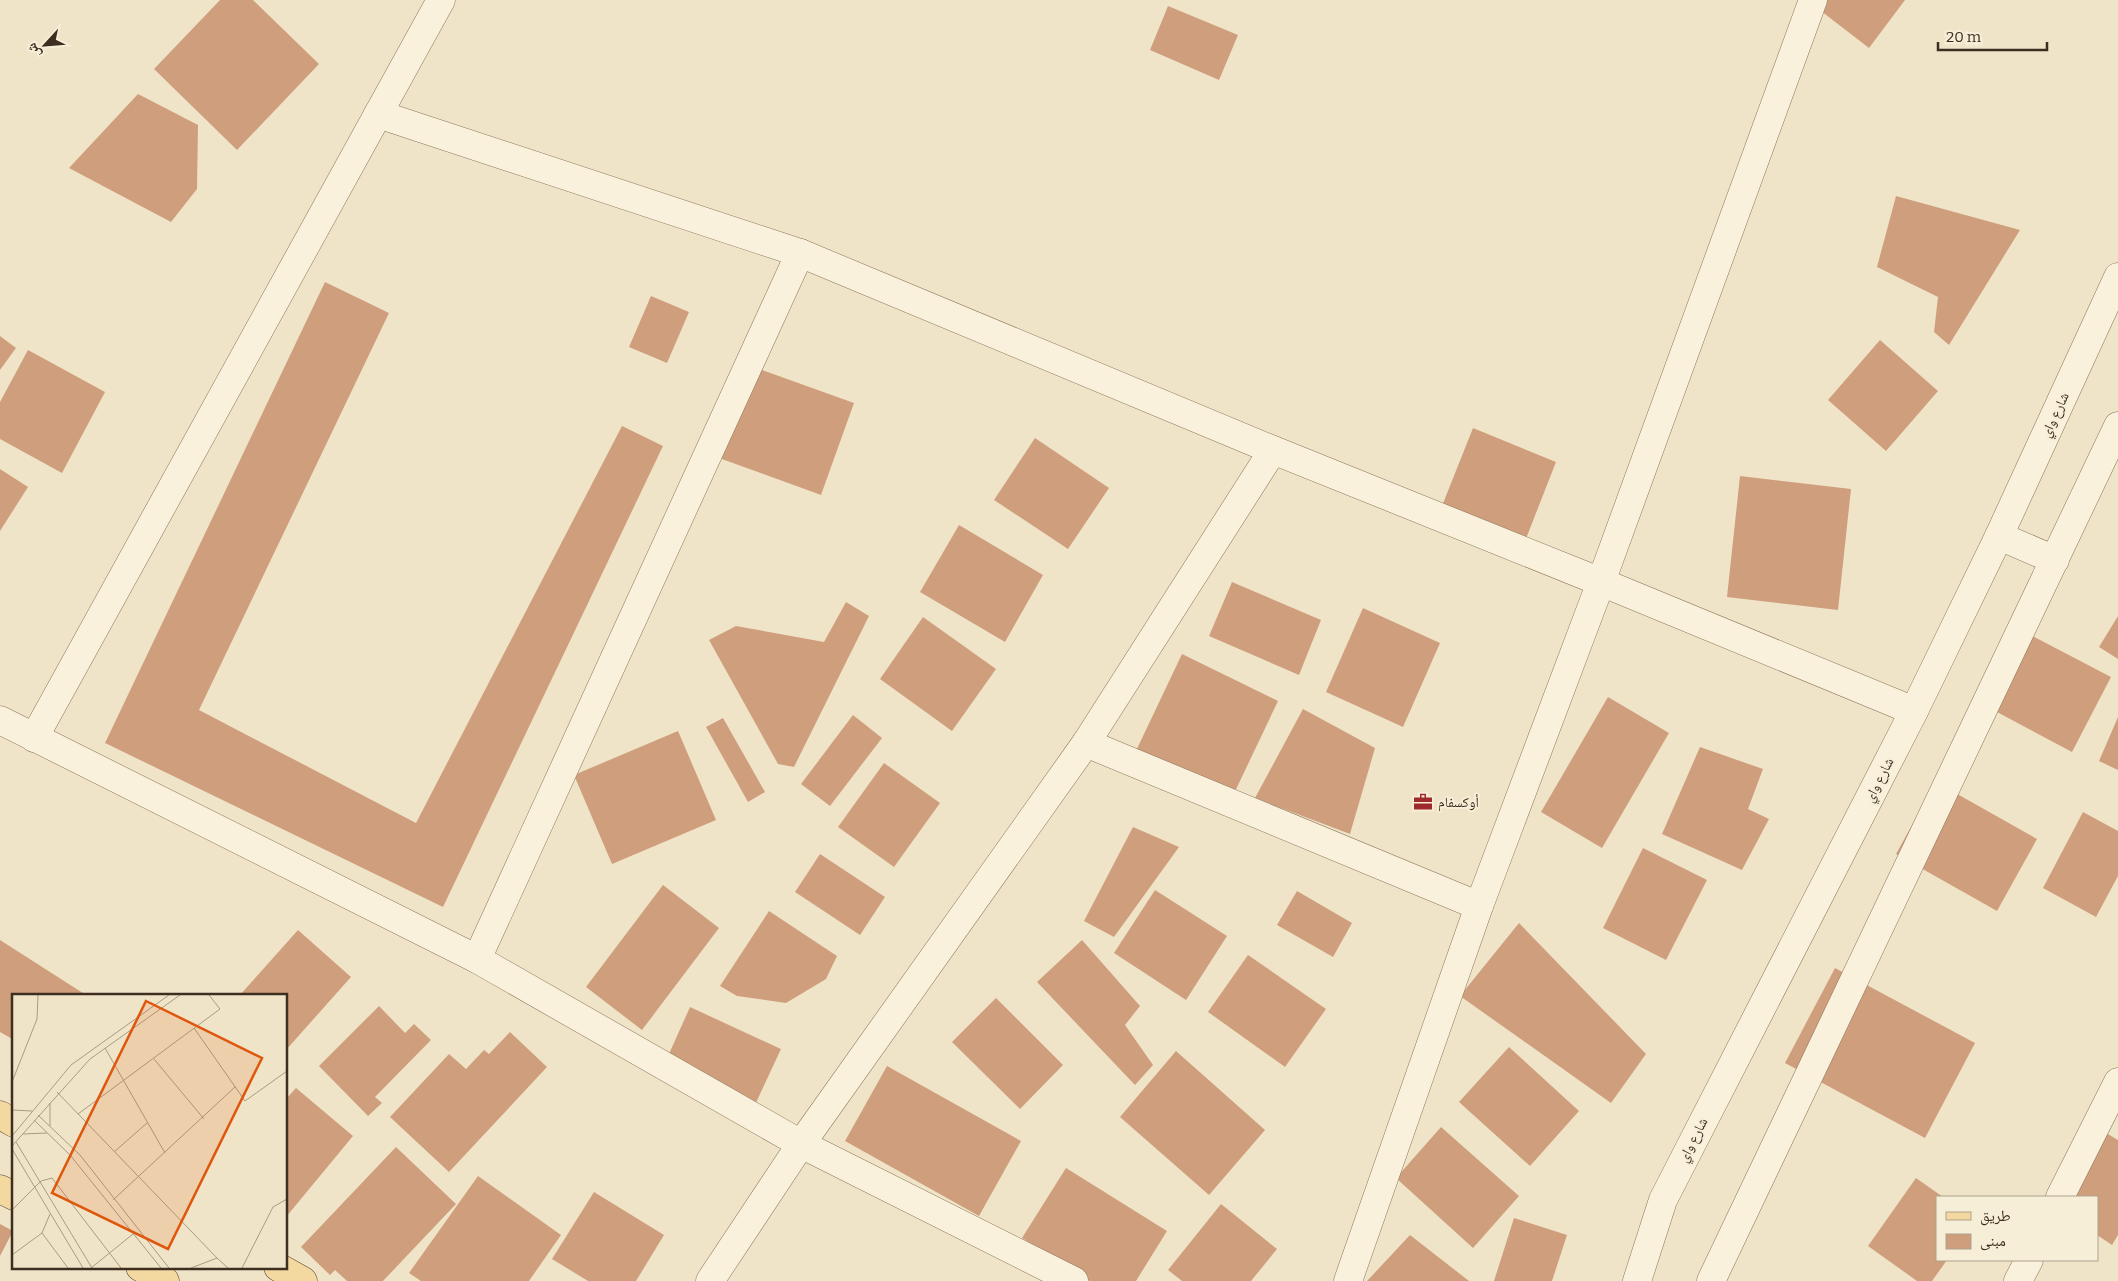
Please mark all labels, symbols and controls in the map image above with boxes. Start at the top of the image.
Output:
north arrow [20,20,70,70]
scale bar [1938,20,2047,52]
text: 20 m [1946,28,1982,46]
text: ش [23,40,45,61]
street label: شارع واي [2037,390,2075,441]
street label: شارع واي [1861,755,1900,806]
office icon: أوكسفام [1412,791,1434,813]
place label: أوكسفام [1438,794,1479,812]
inset map [12,994,288,1268]
street label: شارع واي [1675,1115,1714,1166]
legend [1936,1196,2098,1261]
text: طريق [1980,1207,2011,1226]
text: مبنى [1980,1232,2006,1251]

